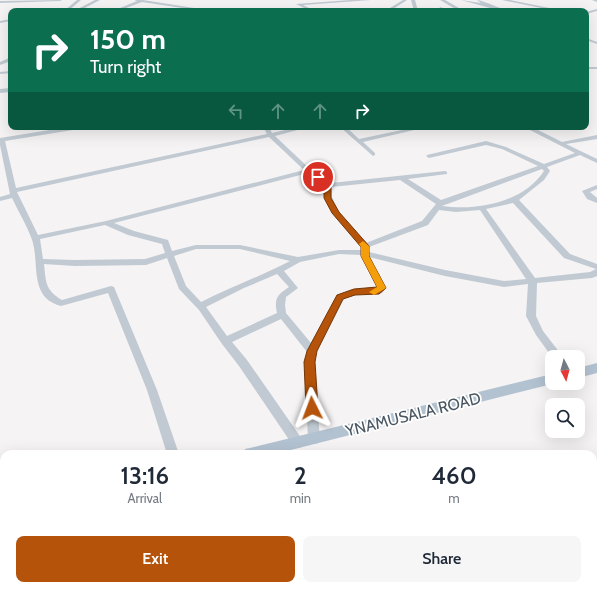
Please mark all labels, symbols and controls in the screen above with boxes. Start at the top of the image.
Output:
text: 150 m [90,22,166,56]
icon: right [24,24,76,76]
text: Turn right [90,56,161,78]
icon: left [225,100,247,122]
icon: ahead [267,100,289,122]
icon: ahead [309,100,331,122]
icon: right [351,100,373,122]
pin [301,160,335,194]
icon: arrive [307,166,329,188]
north arrow [545,350,585,390]
map controls [545,350,585,438]
position arrow [291,387,333,429]
street label: YNAMUSALA ROAD [343,389,483,441]
button: search [545,398,585,438]
text: 13:16 [120,461,169,490]
text: 2 [294,461,307,490]
text: 460 [432,461,477,490]
text: Arrival [128,490,162,506]
text: min [290,490,311,506]
text: m [448,490,460,506]
button: Exit [16,536,295,582]
button: Share [303,536,581,582]

